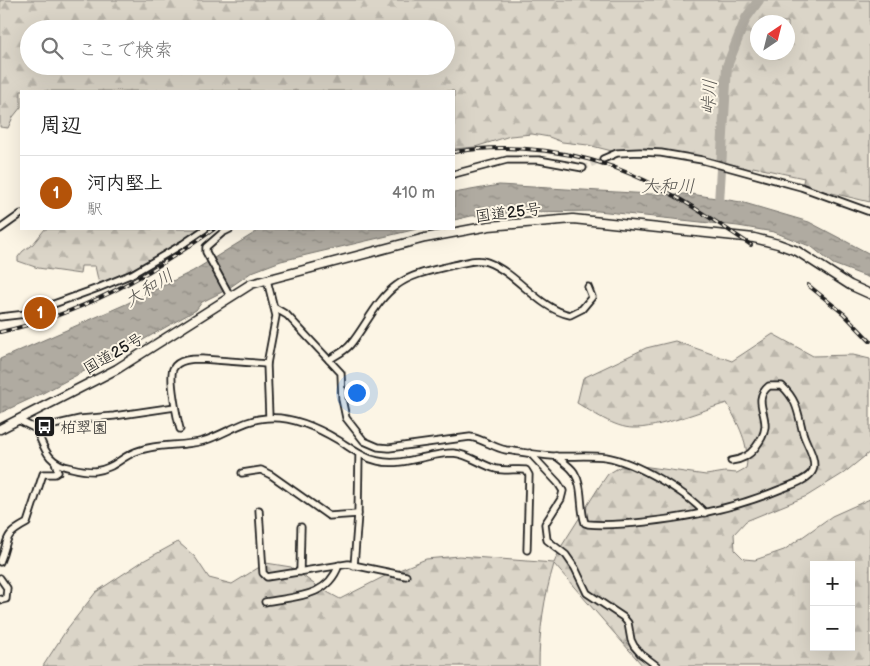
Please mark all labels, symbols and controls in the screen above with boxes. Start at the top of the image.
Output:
north arrow [750,15,795,60]
search box [20,20,455,75]
icon: search [38,34,66,62]
text: ここで検索 [78,39,173,62]
water label: 峠川 [698,79,721,116]
text: 周辺 [40,113,82,138]
text: 河内堅上 [87,172,163,195]
water label: 大和川 [641,176,695,197]
text: 1 [53,184,59,203]
text: 410 m [392,184,435,203]
text: 駅 [87,200,103,219]
street label: 国道25号 [474,200,542,227]
water label: 大和川 [121,265,178,312]
pin: 1 [24,294,56,332]
street label: 国道25号 [80,329,147,379]
your location [344,380,370,406]
bus stop icon: 柏翠園 [32,415,56,439]
place label: 柏翠園 [60,419,108,438]
map controls [810,561,855,651]
button: + [810,561,855,606]
button: − [810,606,855,651]

